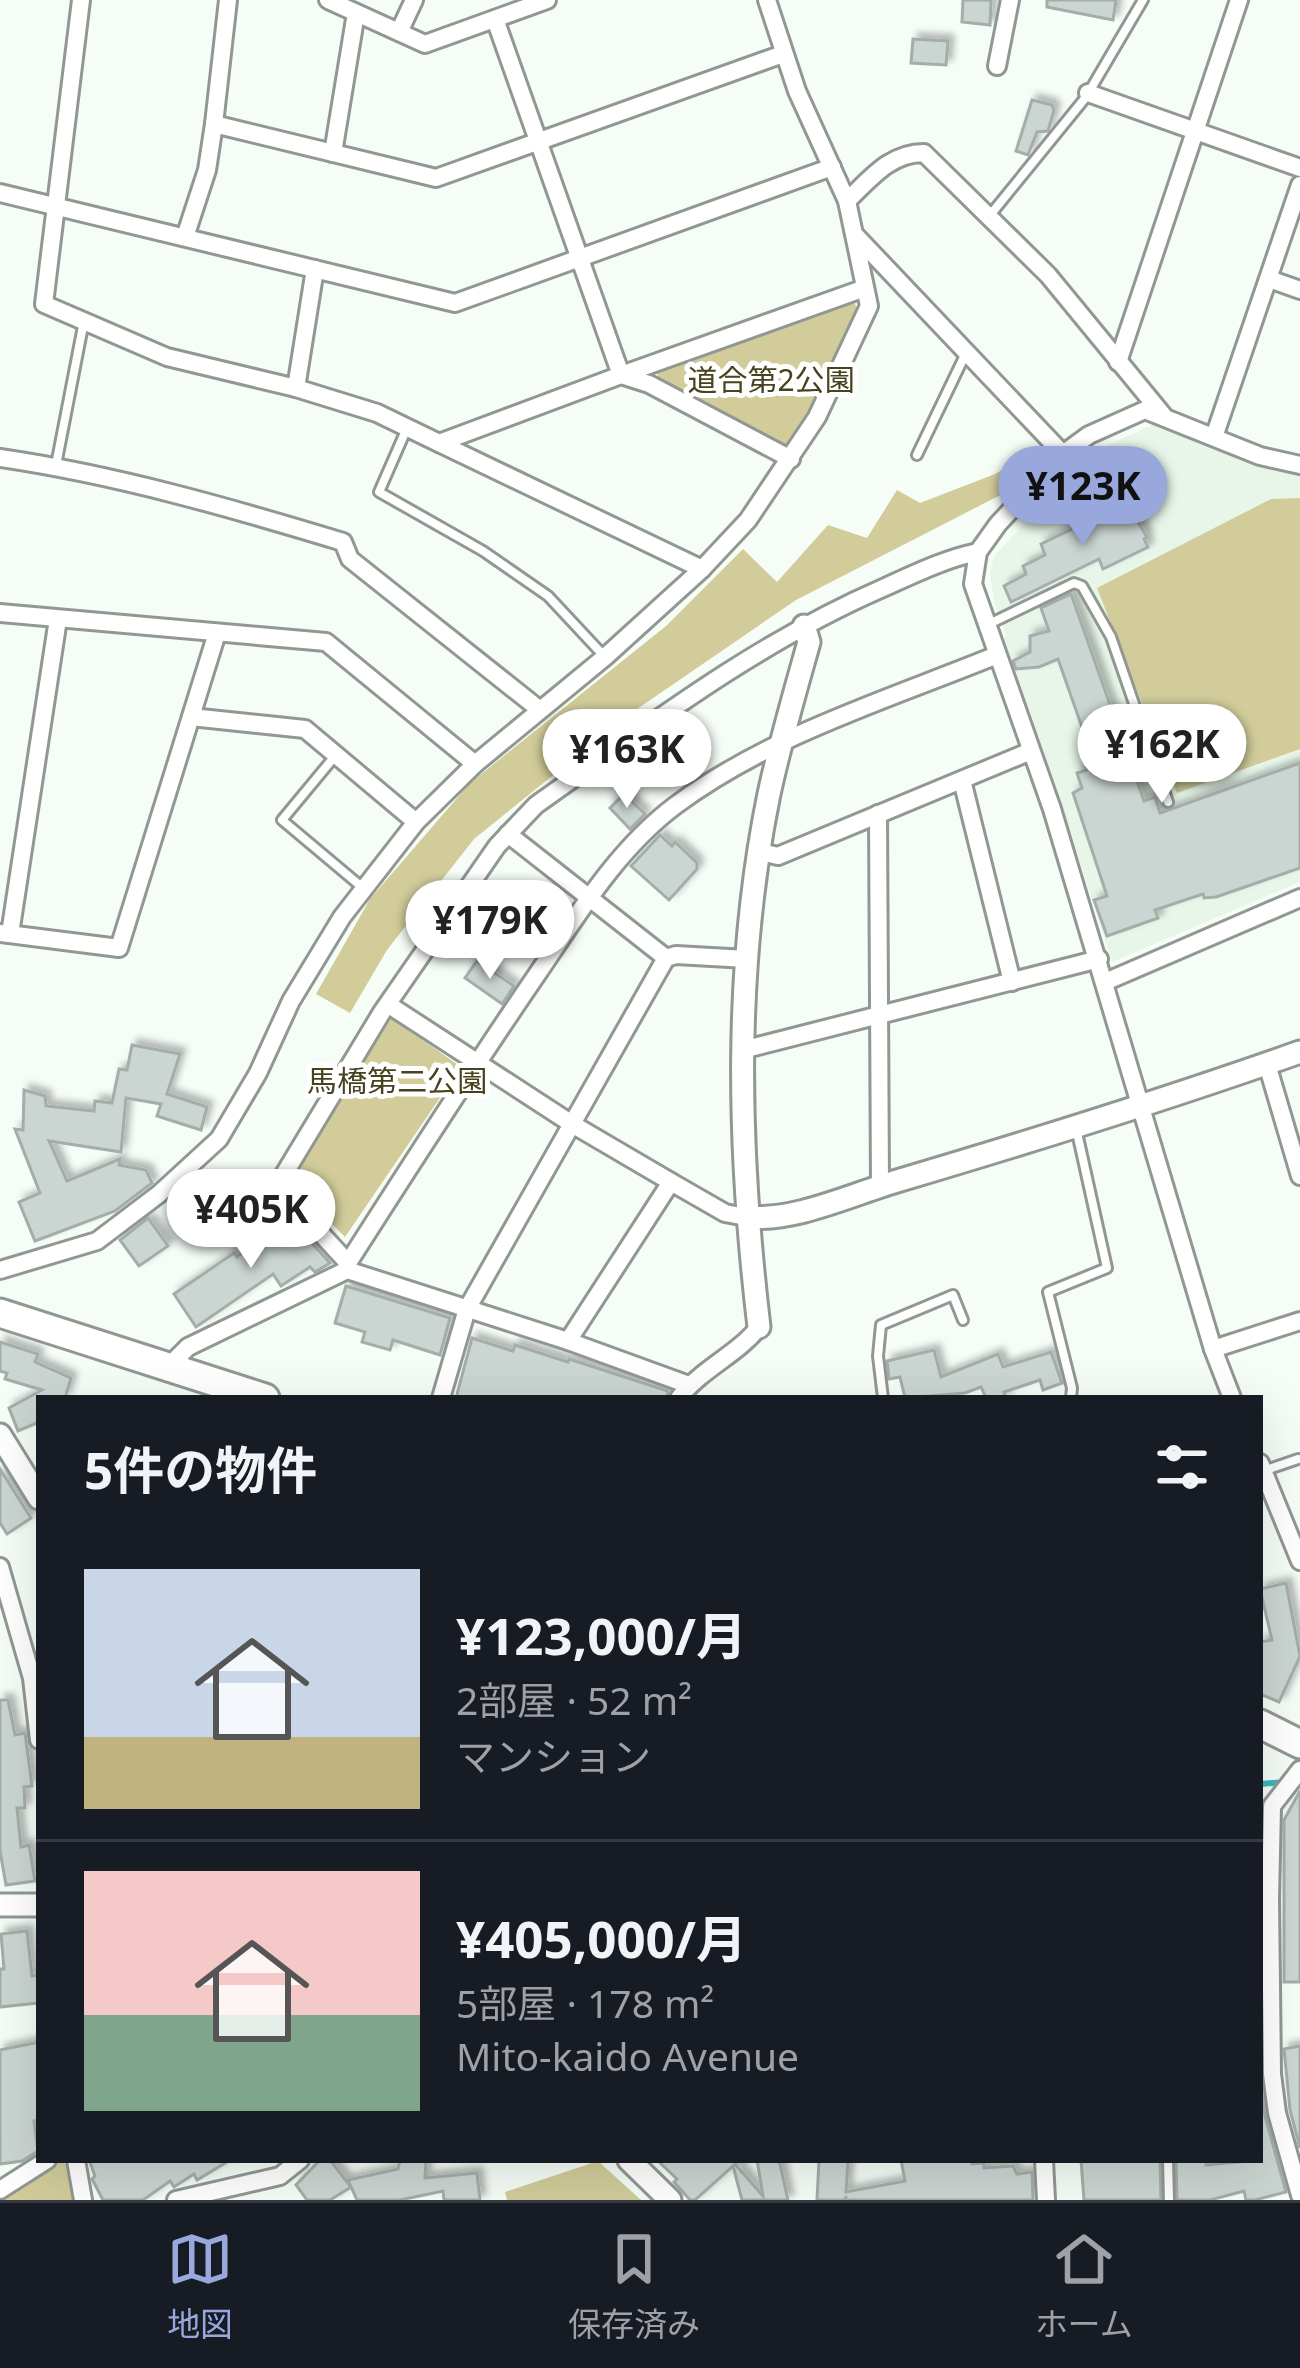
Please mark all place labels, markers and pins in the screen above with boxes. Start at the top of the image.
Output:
pin: ¥123K [999,446,1167,548]
pin: ¥162K [1078,704,1246,806]
pin: ¥163K [543,709,711,811]
pin: ¥179K [406,880,574,982]
pin: ¥405K [167,1169,335,1271]

